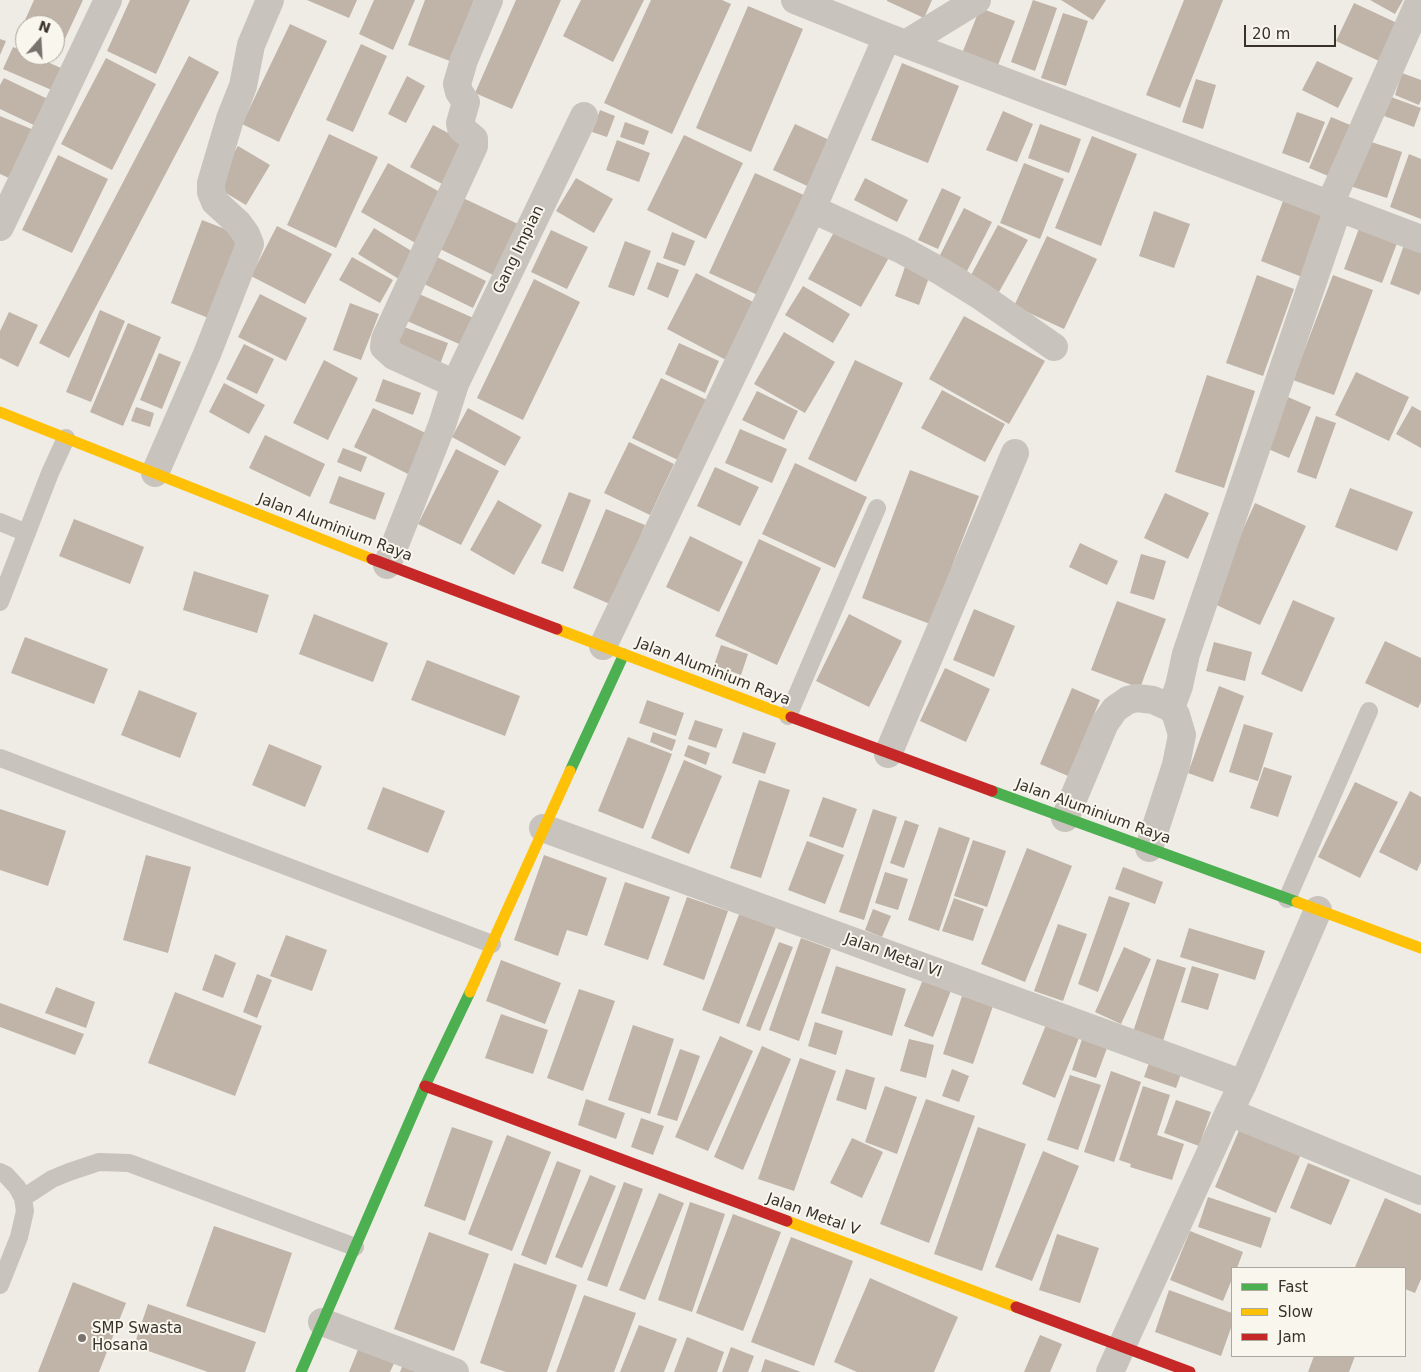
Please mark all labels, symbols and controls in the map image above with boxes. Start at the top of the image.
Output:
north arrow [15,15,65,65]
scale bar [1246,15,1338,47]
text: N [36,17,53,36]
text: 20 m [1252,25,1290,43]
street label: Gang Impian [490,203,548,297]
street label: Jalan Aluminium Raya [255,490,415,566]
street label: Jalan Aluminium Raya [633,634,793,710]
street label: Jalan Aluminium Raya [1013,776,1173,848]
street label: Jalan Metal VI [842,930,944,982]
street label: Jalan Metal V [764,1190,862,1240]
legend [1231,1267,1406,1357]
text: Fast [1278,1278,1308,1296]
text: Slow [1278,1303,1313,1321]
place label: SMP Swasta Hosana [92,1320,182,1355]
text: Jam [1278,1328,1306,1346]
marker: SMP Swasta Hosana [76,1332,88,1344]

